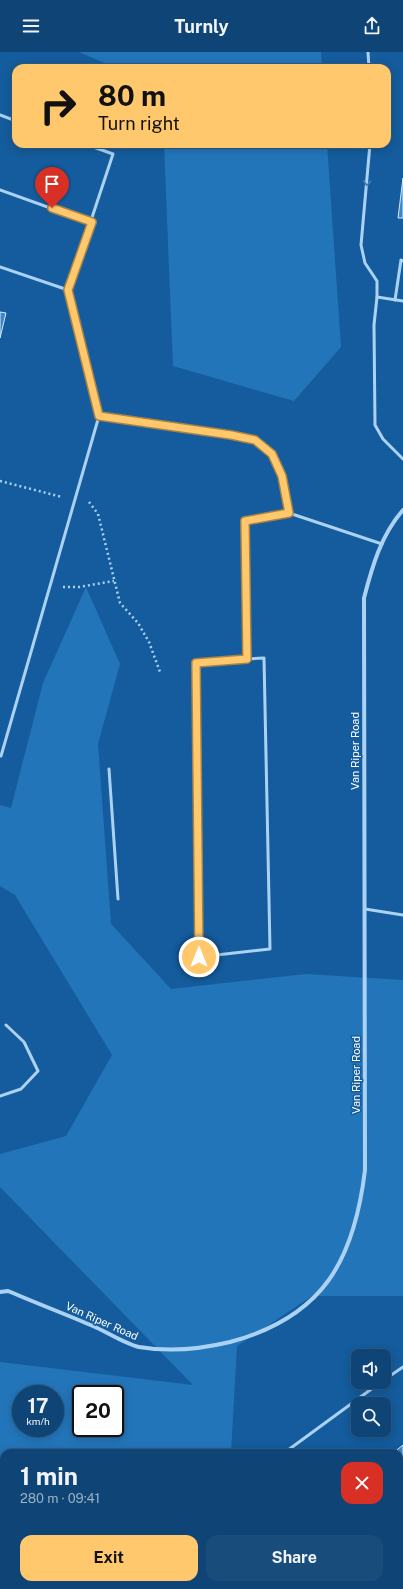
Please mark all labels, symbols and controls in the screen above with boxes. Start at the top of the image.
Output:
icon: menu [20,15,42,37]
icon: share [361,15,383,37]
text: Turnly [174,16,229,37]
text: 80 m [98,79,166,112]
icon: right [32,80,84,132]
text: Turn right [98,113,180,134]
pin [35,167,69,208]
icon: arrive [41,173,63,195]
one-way arrow [362,180,371,186]
street label: Van Riper Road [349,712,361,790]
position arrow [178,936,220,978]
street label: Van Riper Road [350,1036,362,1114]
street label: Van Riper Road [64,1300,140,1342]
map controls [351,1349,391,1437]
button: sound [351,1349,391,1389]
speed limit sign: 20 [72,1385,124,1437]
text: 17 [27,1394,49,1418]
button: search [351,1397,391,1437]
text: km/h [26,1415,50,1427]
text: 1 min [20,1462,78,1490]
button: close [341,1462,383,1504]
text: 280 m · 09:41 [20,1491,100,1506]
button: Exit [20,1535,198,1581]
button: Share [206,1535,383,1581]

